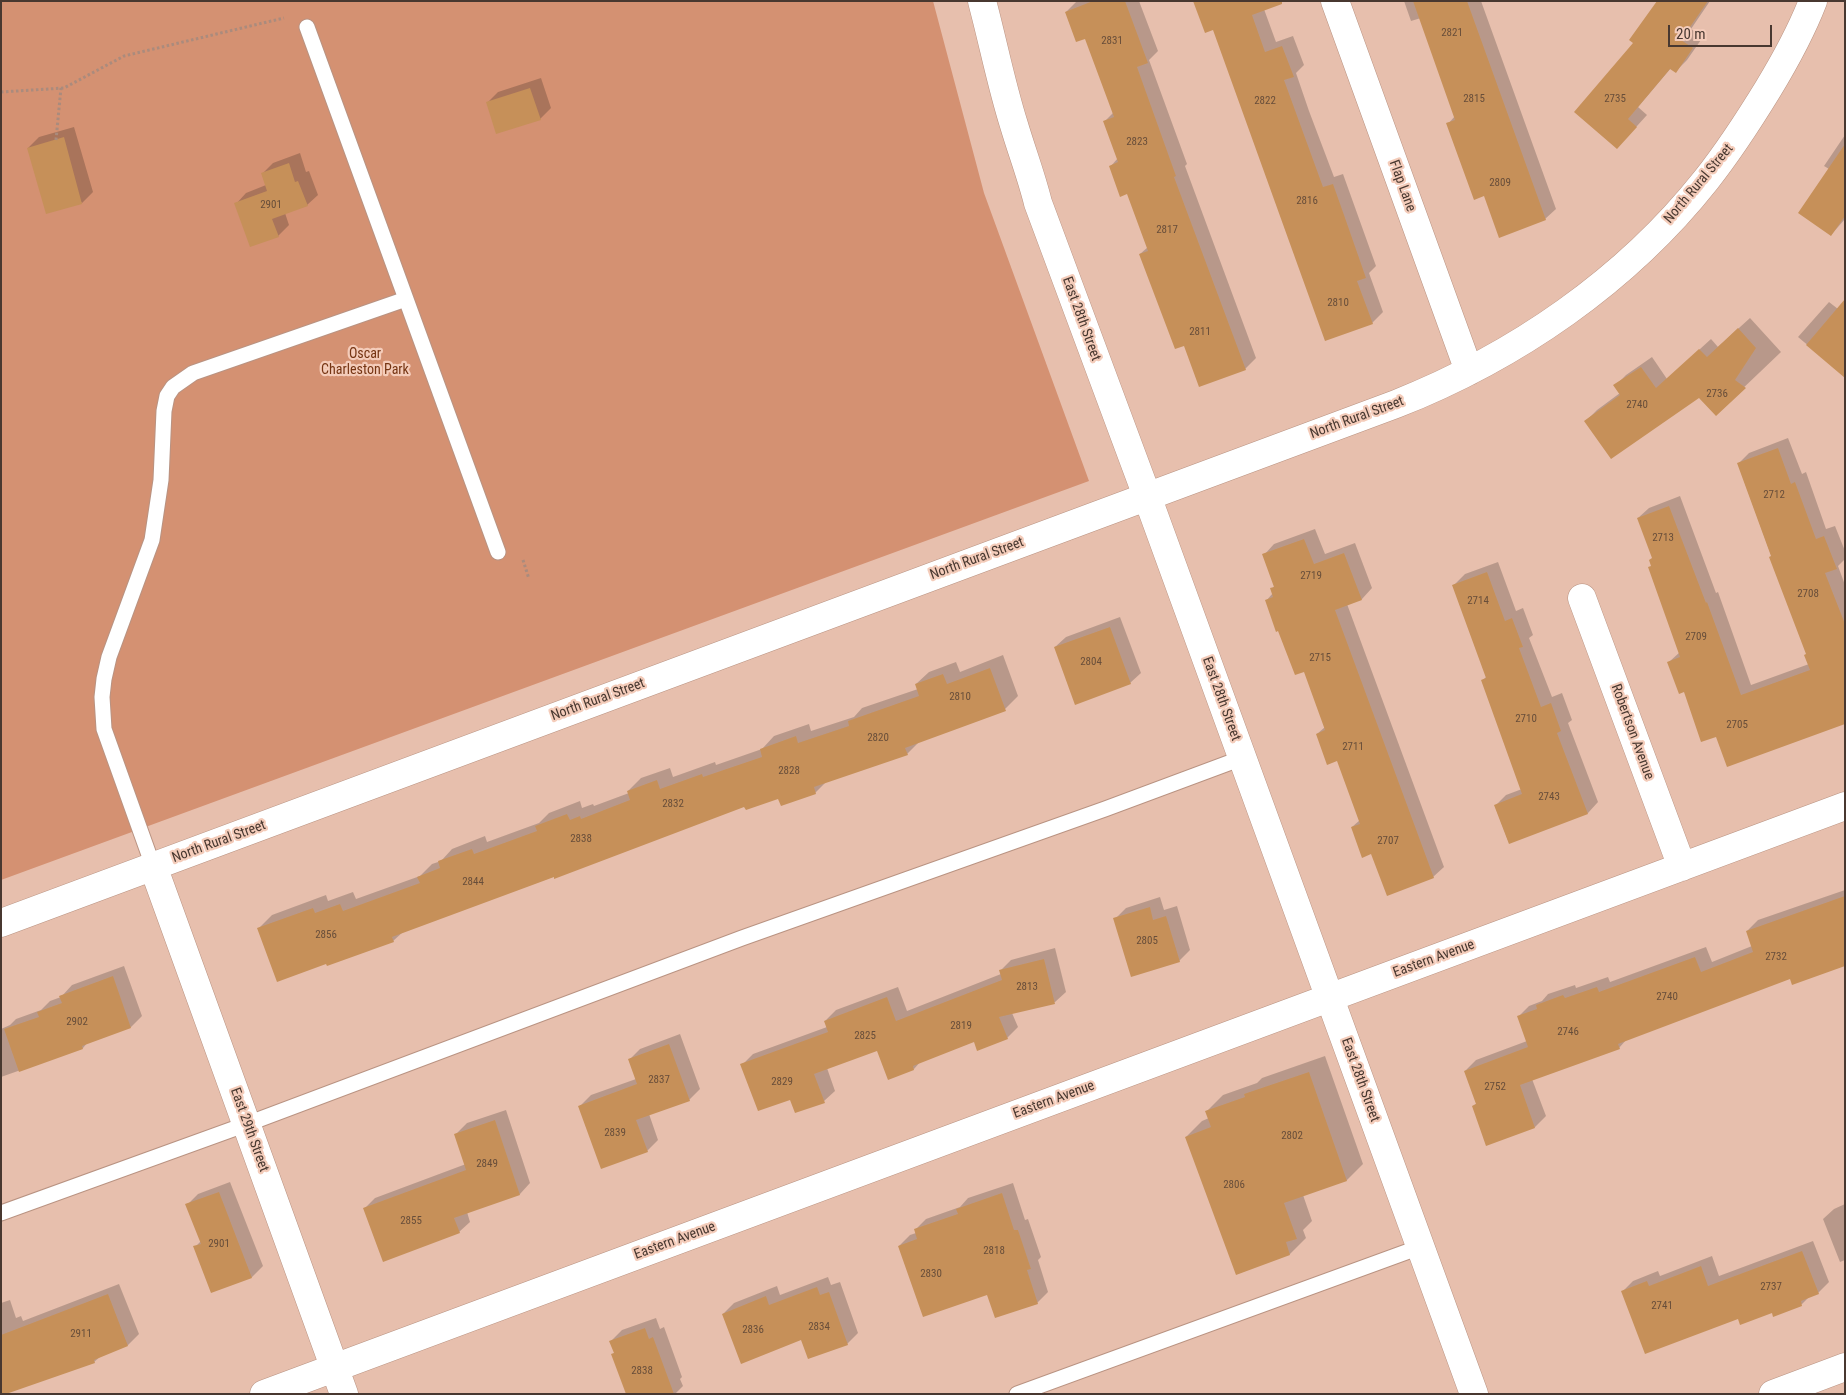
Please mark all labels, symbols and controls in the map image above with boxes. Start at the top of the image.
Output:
scale bar [1671,15,1775,47]
text: 20 m [1676,25,1706,43]
house number: 2821 [1441,26,1463,40]
house number: 2831 [1101,34,1123,48]
house number: 2815 [1463,92,1485,106]
house number: 2735 [1604,92,1626,106]
house number: 2822 [1254,94,1276,108]
house number: 2823 [1126,135,1148,149]
street label: North Rural Street [1661,141,1737,227]
street label: Flap Lane [1385,158,1419,214]
house number: 2809 [1489,176,1511,190]
house number: 2816 [1296,194,1318,208]
house number: 2901 [260,198,282,212]
house number: 2817 [1156,223,1178,237]
street label: East 28th Street [1058,275,1104,363]
house number: 2810 [1327,296,1349,310]
house number: 2811 [1189,325,1211,339]
park label: Oscar Charleston Park [321,346,409,378]
house number: 2736 [1706,387,1728,401]
street label: North Rural Street [1308,393,1406,443]
house number: 2740 [1626,398,1648,412]
house number: 2712 [1763,488,1785,502]
house number: 2713 [1652,531,1674,545]
street label: North Rural Street [928,534,1026,584]
house number: 2719 [1300,569,1322,583]
house number: 2708 [1797,587,1819,601]
house number: 2714 [1467,594,1489,608]
house number: 2709 [1685,630,1707,644]
house number: 2715 [1309,651,1331,665]
house number: 2804 [1080,655,1102,669]
street label: East 28th Street [1198,655,1244,743]
street label: North Rural Street [549,675,647,725]
street label: Robertson Avenue [1607,682,1657,782]
house number: 2810 [949,690,971,704]
house number: 2710 [1515,712,1537,726]
house number: 2705 [1726,718,1748,732]
house number: 2820 [867,731,889,745]
house number: 2711 [1342,740,1364,754]
house number: 2828 [778,764,800,778]
house number: 2743 [1538,790,1560,804]
house number: 2832 [662,797,684,811]
street label: North Rural Street [170,817,268,867]
house number: 2838 [570,832,592,846]
house number: 2707 [1377,834,1399,848]
house number: 2844 [462,875,484,889]
house number: 2856 [315,928,337,942]
house number: 2805 [1136,934,1158,948]
street label: Eastern Avenue [1391,937,1477,981]
house number: 2732 [1765,950,1787,964]
house number: 2813 [1016,980,1038,994]
house number: 2740 [1656,990,1678,1004]
house number: 2902 [66,1015,88,1029]
house number: 2819 [950,1019,972,1033]
house number: 2746 [1557,1025,1579,1039]
house number: 2825 [854,1029,876,1043]
street label: East 28th Street [1337,1036,1383,1124]
house number: 2837 [648,1073,670,1087]
house number: 2829 [771,1075,793,1089]
street label: Eastern Avenue [1011,1078,1097,1122]
house number: 2752 [1484,1080,1506,1094]
street label: East 29th Street [226,1086,272,1174]
house number: 2839 [604,1126,626,1140]
house number: 2802 [1281,1129,1303,1143]
house number: 2849 [476,1157,498,1171]
house number: 2806 [1223,1178,1245,1192]
house number: 2855 [400,1214,422,1228]
street label: Eastern Avenue [632,1219,718,1263]
house number: 2901 [208,1237,230,1251]
house number: 2818 [983,1244,1005,1258]
house number: 2830 [920,1267,942,1281]
house number: 2737 [1760,1280,1782,1294]
house number: 2741 [1651,1299,1673,1313]
house number: 2834 [808,1320,830,1334]
house number: 2836 [742,1323,764,1337]
house number: 2911 [70,1327,92,1341]
house number: 2838 [631,1364,653,1378]

